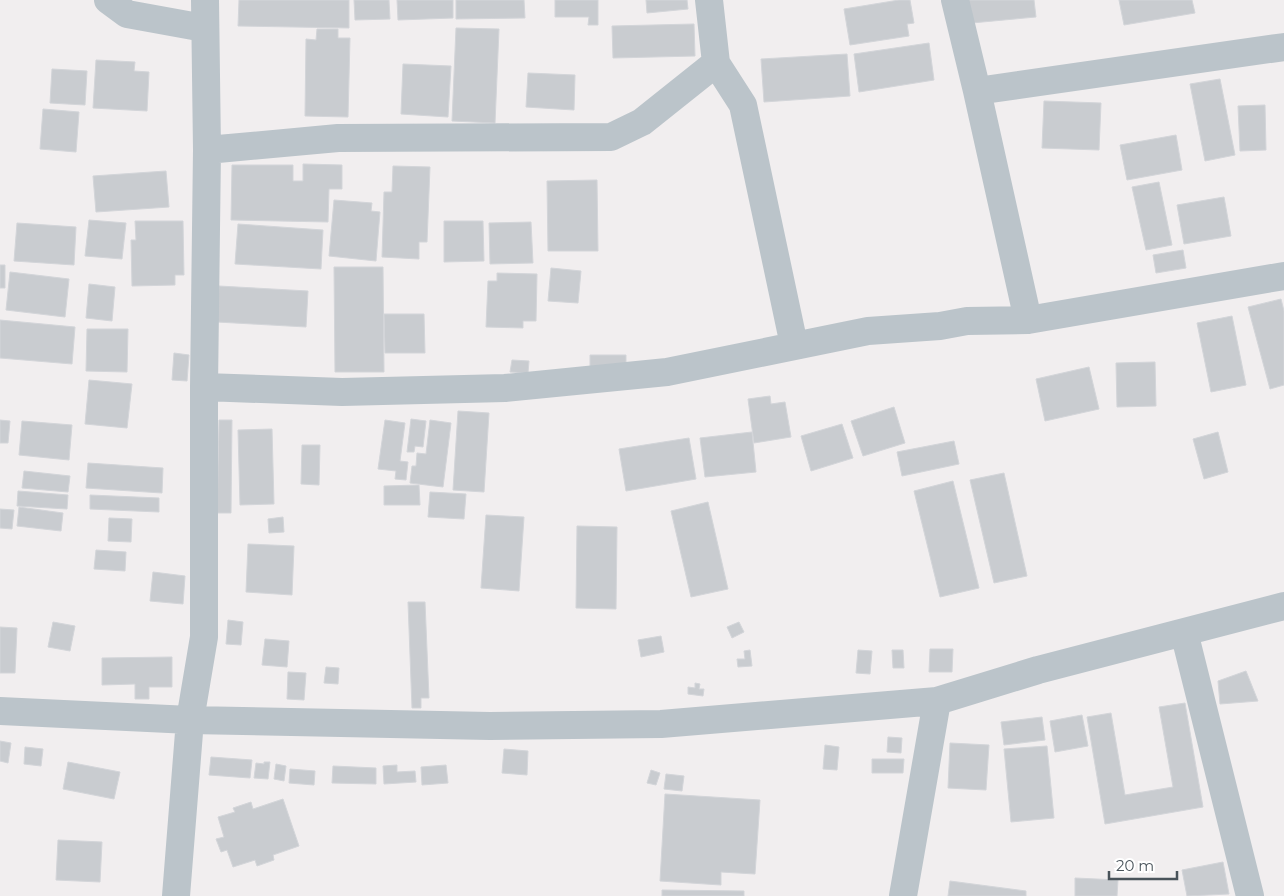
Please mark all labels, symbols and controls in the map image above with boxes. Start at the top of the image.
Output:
scale bar [1109,848,1176,880]
text: 20 m [1116,856,1154,875]

